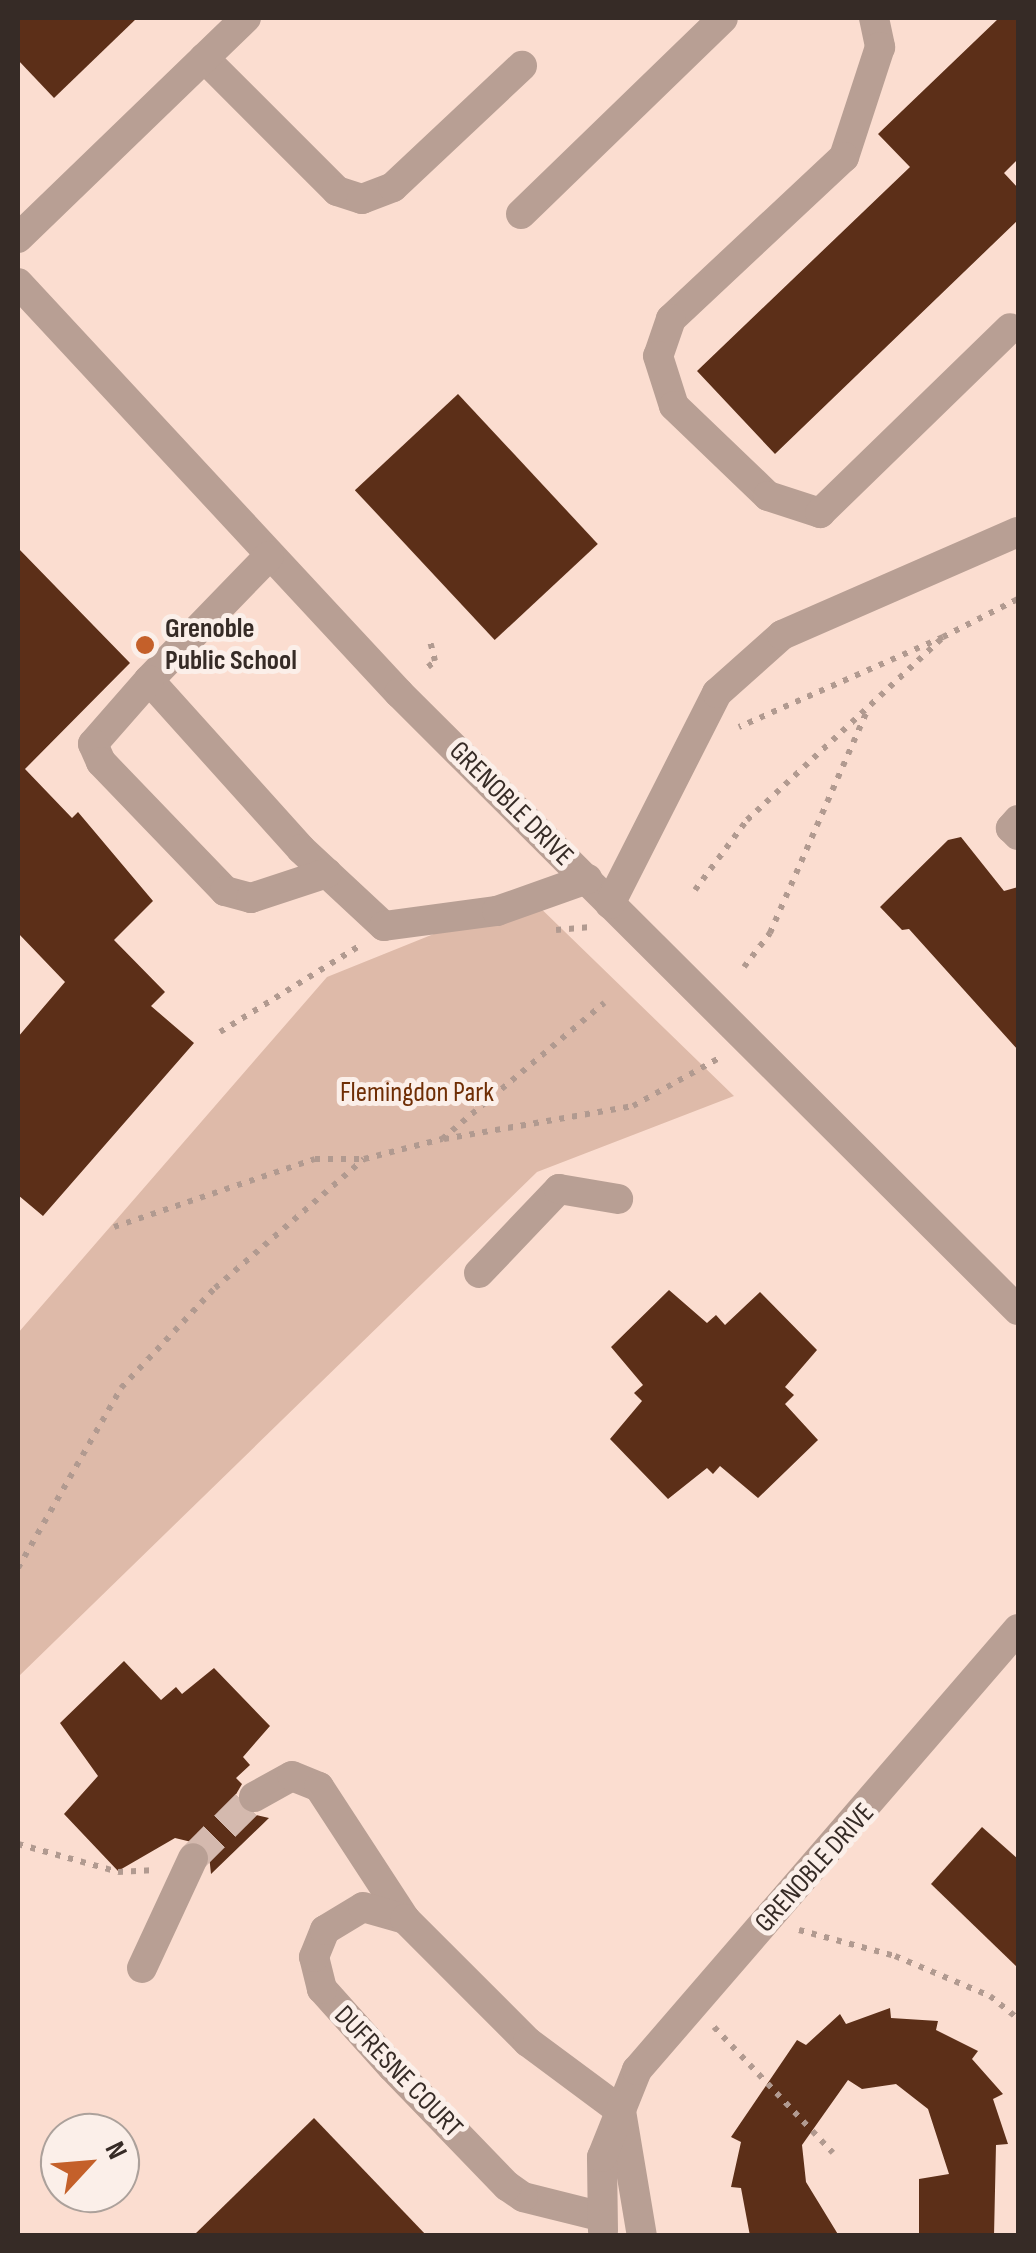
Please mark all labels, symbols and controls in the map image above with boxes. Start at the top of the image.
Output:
place label: Grenoble Public School [165,612,297,678]
marker: Grenoble Public School [134,634,156,656]
street label: GRENOBLE DRIVE [442,735,580,873]
park label: Flemingdon Park [340,1076,494,1110]
street label: GRENOBLE DRIVE [748,1797,882,1939]
street label: DUFRESNE COURT [327,1999,469,2145]
north arrow [40,2113,140,2213]
text: N [98,2137,134,2164]

